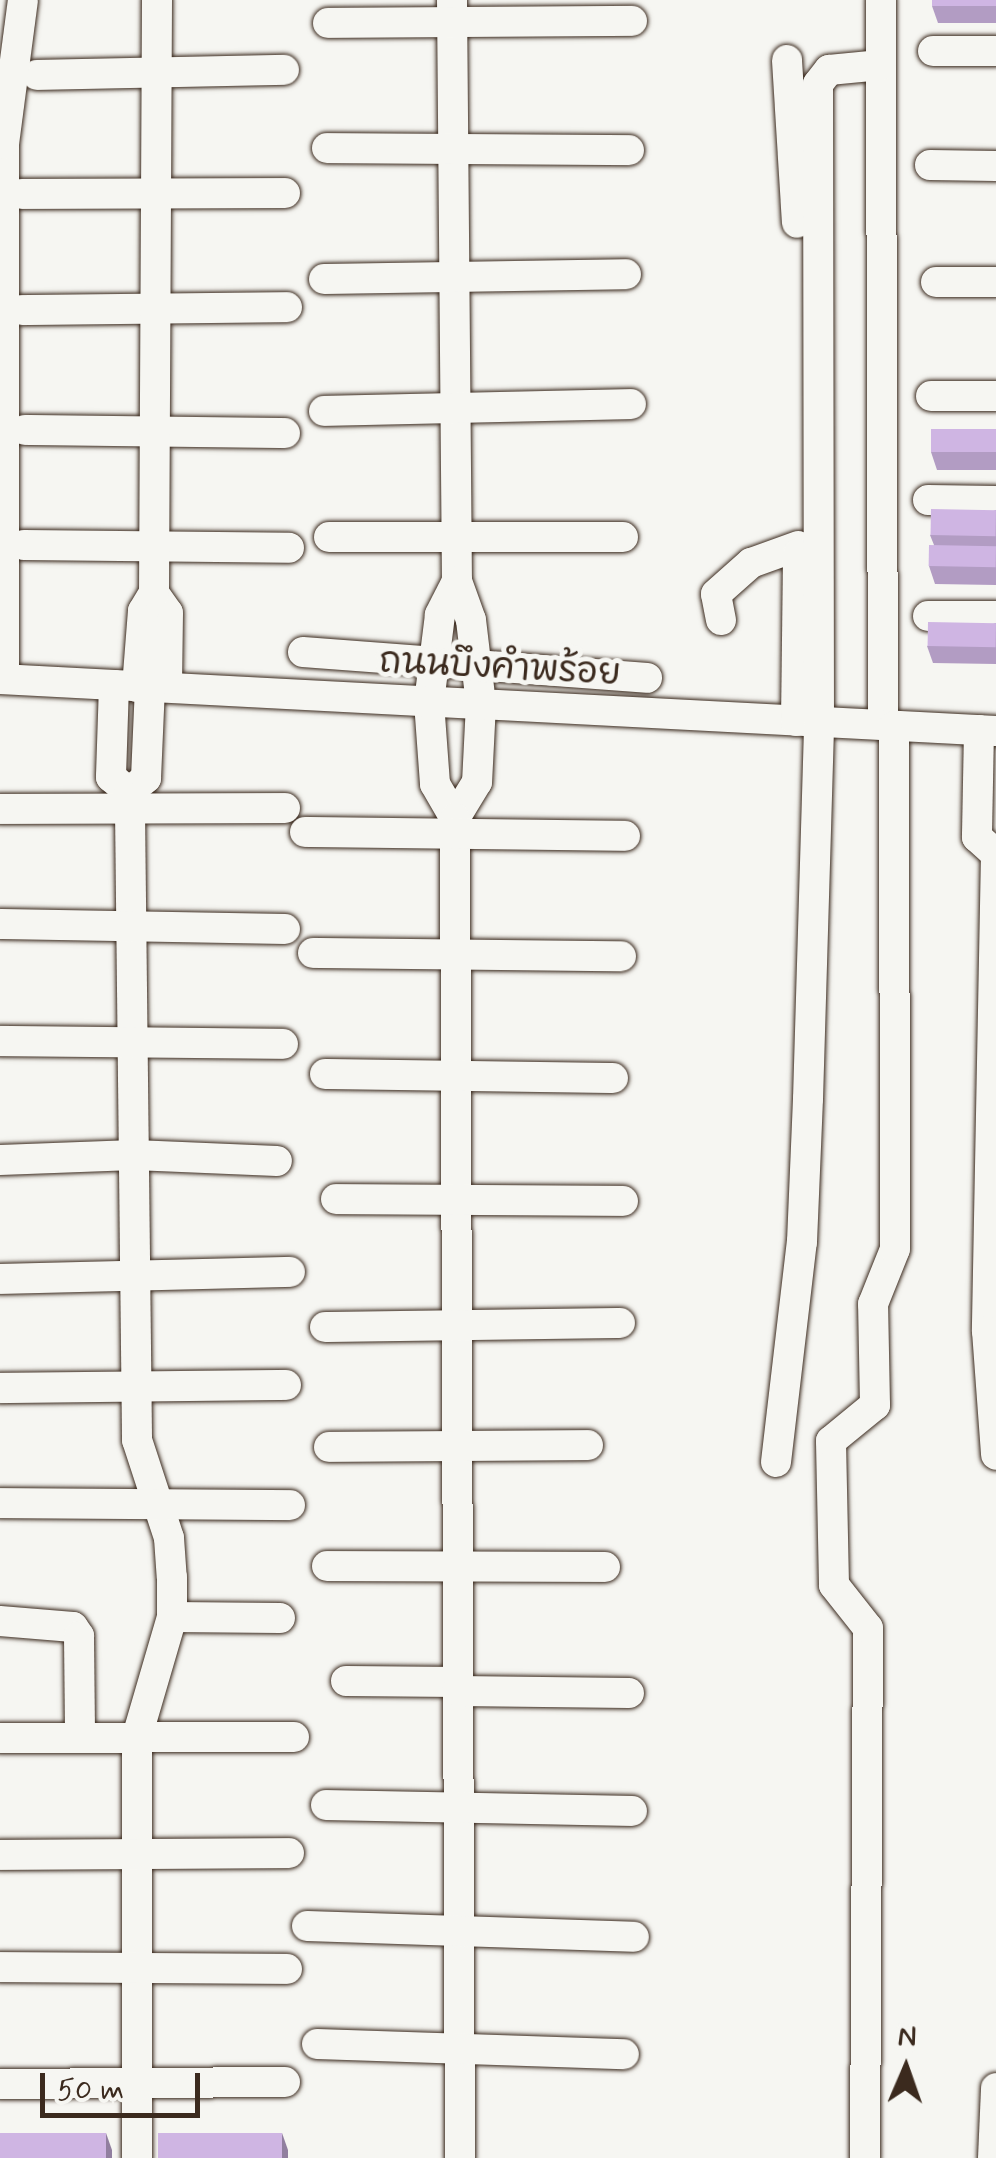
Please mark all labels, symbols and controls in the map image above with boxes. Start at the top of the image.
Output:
street label: ถนนบึงคำพร้อย [378,641,622,695]
north arrow [856,2018,956,2118]
text: N [897,2019,917,2056]
scale bar [45,2053,205,2115]
text: 50 m [57,2071,124,2110]

